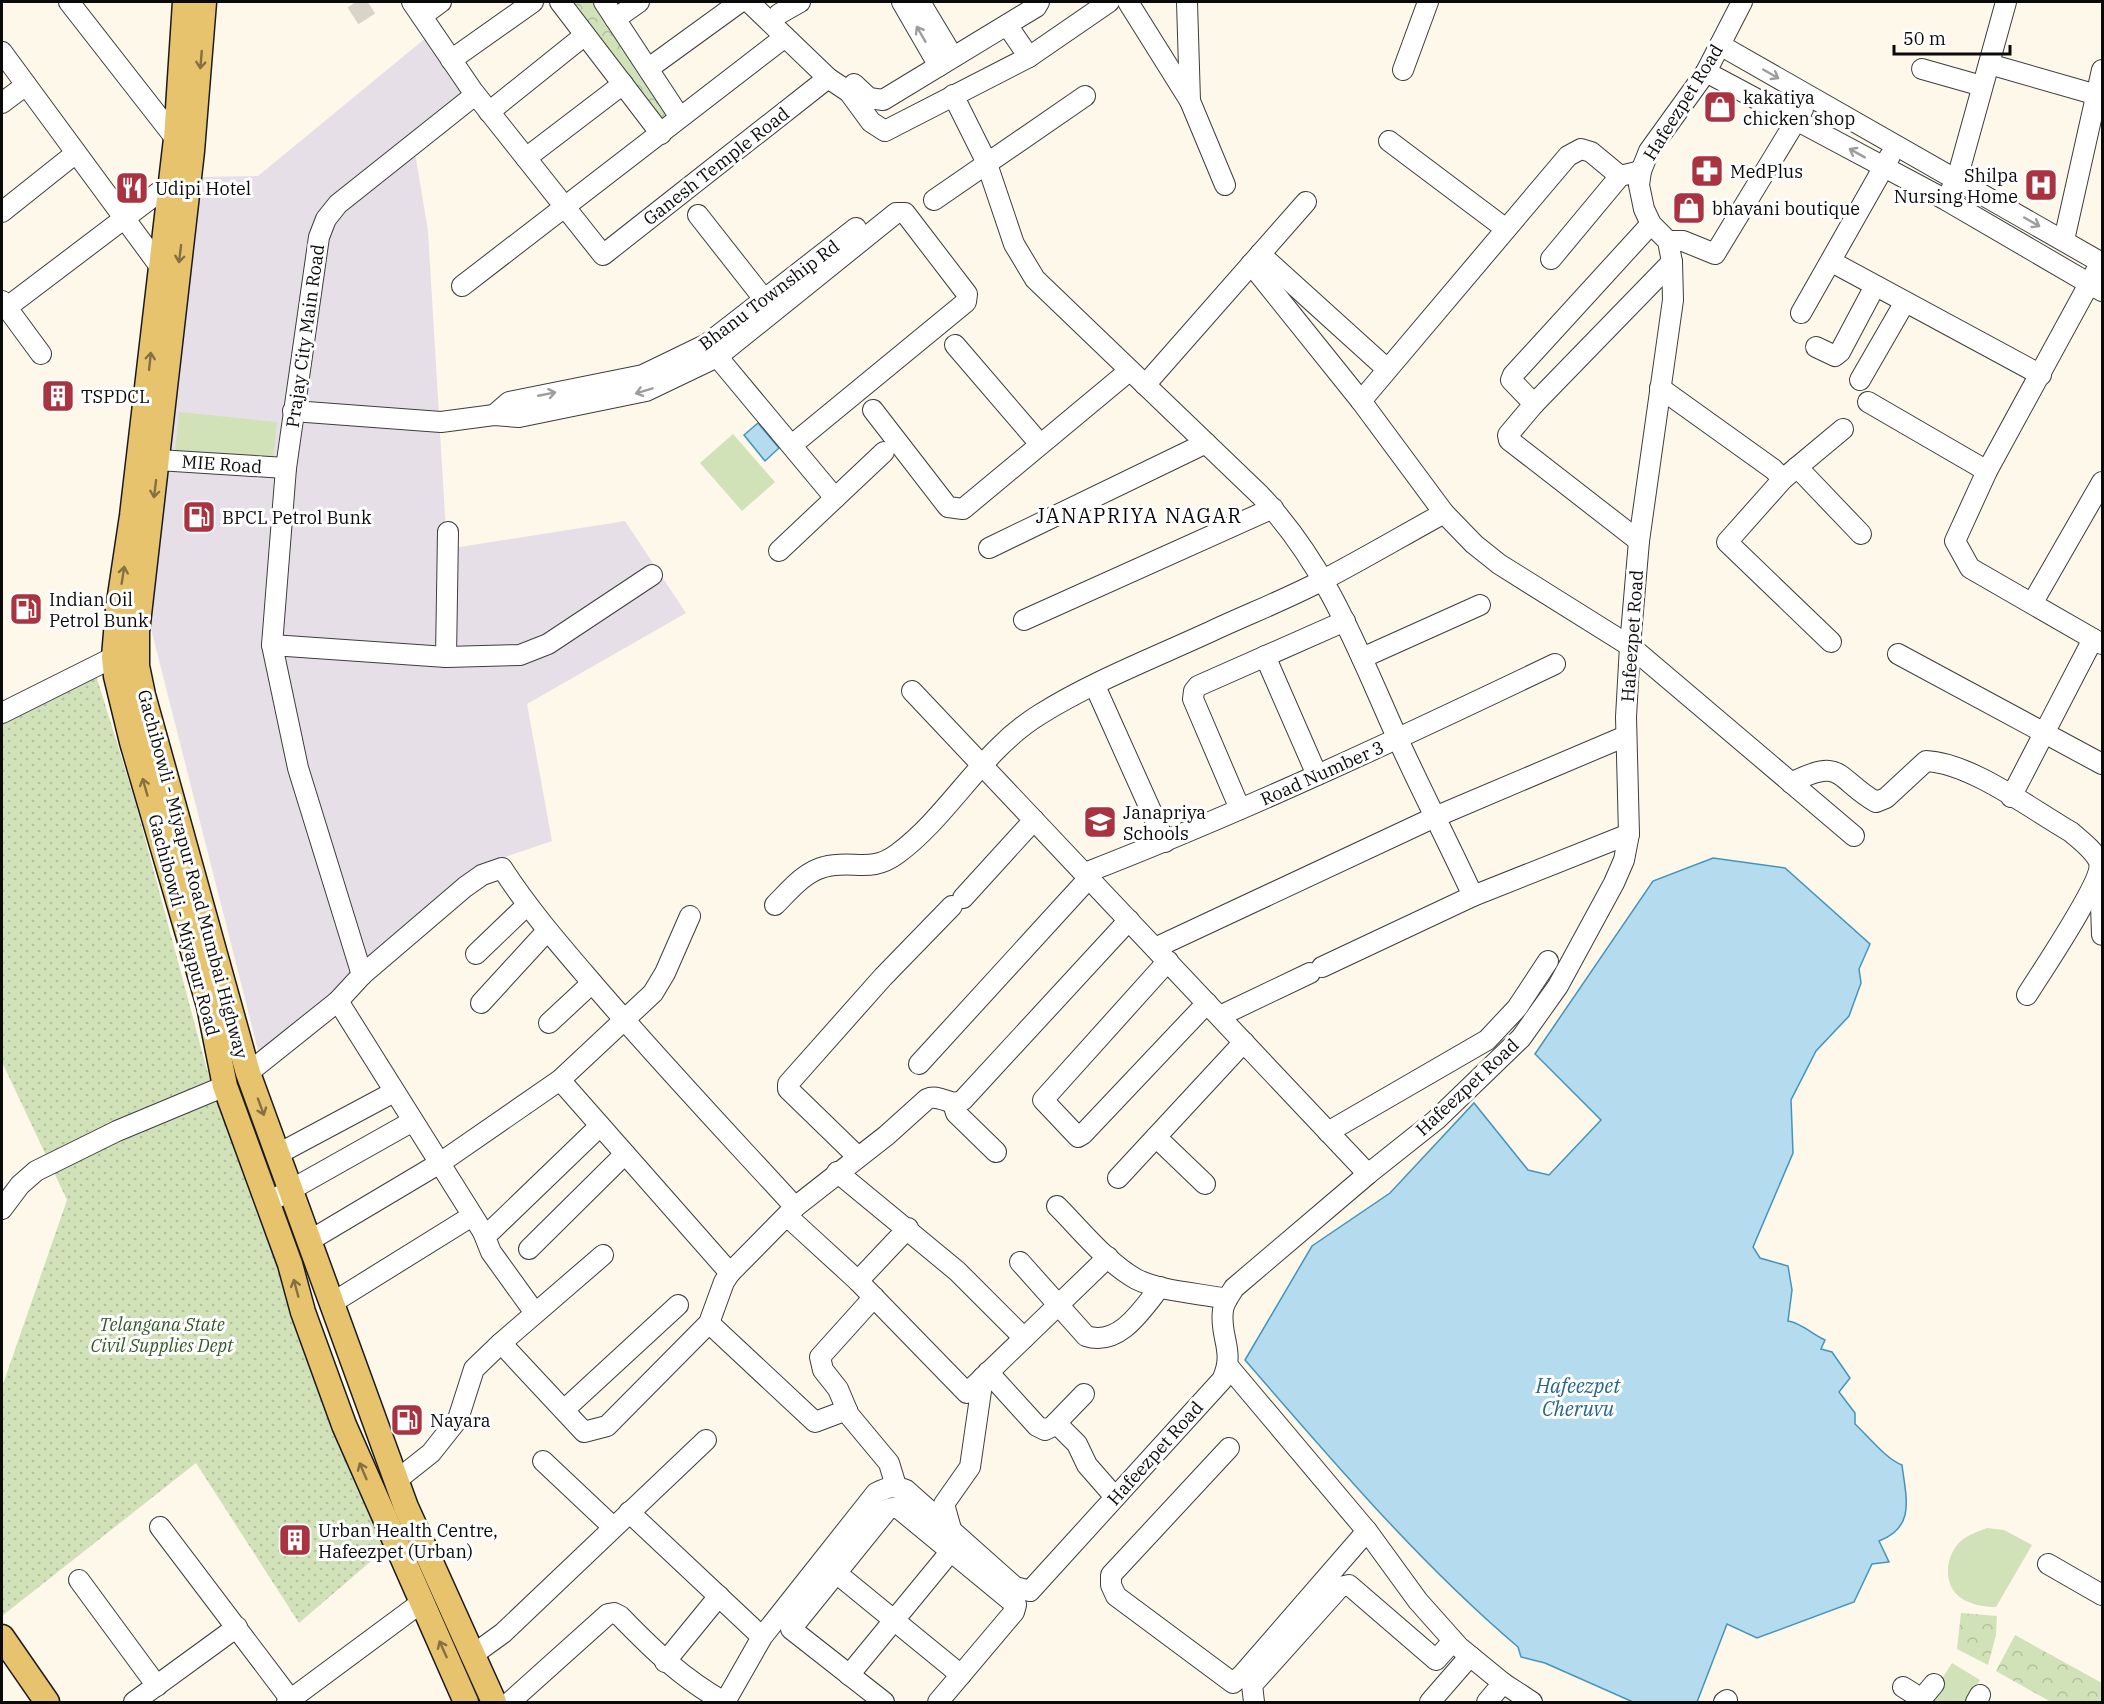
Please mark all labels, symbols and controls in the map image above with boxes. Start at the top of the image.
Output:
scale bar [1894,18,2010,56]
one-way arrow [914,25,926,42]
text: 50 m [1903,27,1946,50]
street label: Hafeezpet Road [1638,40,1728,164]
one-way arrow [195,49,206,69]
one-way arrow [1762,68,1779,80]
place label: kakatiya chicken shop [1743,86,1855,130]
shop icon: kakatiya chicken shop [1702,89,1738,125]
street label: Ganesh Temple Road [638,102,794,230]
one-way arrow [1849,147,1866,159]
pharmacy icon: MedPlus [1689,153,1725,189]
place label: MedPlus [1730,160,1803,183]
place label: Shilpa Nursing Home [1894,164,2018,208]
hospital icon: Shilpa Nursing Home [2023,167,2059,203]
restaurant icon: Udipi Hotel [114,170,150,206]
place label: Udipi Hotel [155,177,251,200]
shop icon: bhavani boutique [1671,190,1707,226]
place label: bhavani boutique [1712,197,1860,220]
one-way arrow [2023,216,2040,228]
street label: Bhanu Township Rd [694,235,844,355]
one-way arrow [174,243,185,263]
street label: Prajay City Main Road [281,243,329,429]
one-way arrow [145,351,156,371]
building icon: TSPDCL [40,378,76,414]
place label: TSPDCL [81,385,150,408]
one-way arrow [635,386,654,397]
one-way arrow [536,388,556,399]
street label: MIE Road [181,450,263,478]
one-way arrow [149,479,160,499]
fuel station icon: BPCL Petrol Bunk [181,499,217,535]
district label: JANAPRIYA NAGAR [1036,502,1242,529]
place label: BPCL Petrol Bunk [222,506,372,529]
one-way arrow [118,566,129,585]
street label: Hafeezpet Road [1616,569,1648,703]
place label: Indian Oil Petrol Bunk [49,588,149,632]
fuel station icon: Indian Oil Petrol Bunk [8,591,44,627]
street label: Gachibowli - Miyapur Road Mumbai Highway [133,687,253,1061]
street label: Road Number 3 [1257,735,1387,811]
one-way arrow [139,777,150,796]
place label: Janapriya Schools [1123,801,1206,845]
school or university icon: Janapriya Schools [1082,804,1118,840]
street label: Gachibowli - Miyapur Road [144,812,224,1038]
street label: Hafeezpet Road [1411,1033,1523,1141]
one-way arrow [256,1097,267,1116]
one-way arrow [290,1279,301,1298]
park label: Telangana State Civil Supplies Dept [91,1313,234,1357]
water label: Hafeezpet Cheruvu [1535,1372,1621,1422]
street label: Hafeezpet Road [1102,1396,1208,1510]
fuel station icon: Nayara [389,1402,425,1438]
place label: Nayara [430,1409,491,1432]
one-way arrow [357,1462,368,1481]
place label: Urban Health Centre, Hafeezpet (Urban) [318,1519,498,1563]
building icon: Urban Health Centre, Hafeezpet (Urban) [277,1522,313,1558]
one-way arrow [436,1640,447,1658]

